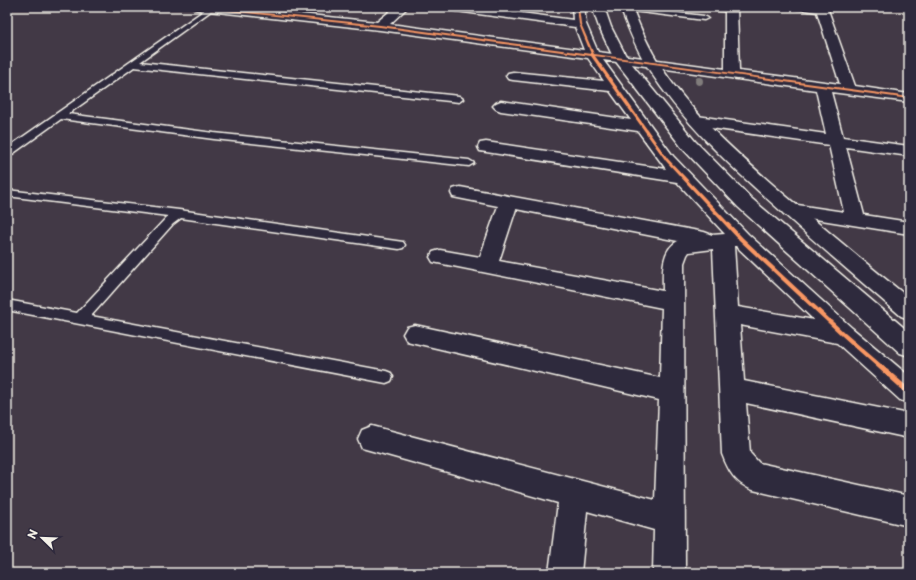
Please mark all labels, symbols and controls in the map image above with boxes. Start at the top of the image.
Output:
north arrow [22,518,62,558]
text: N [23,526,42,541]

